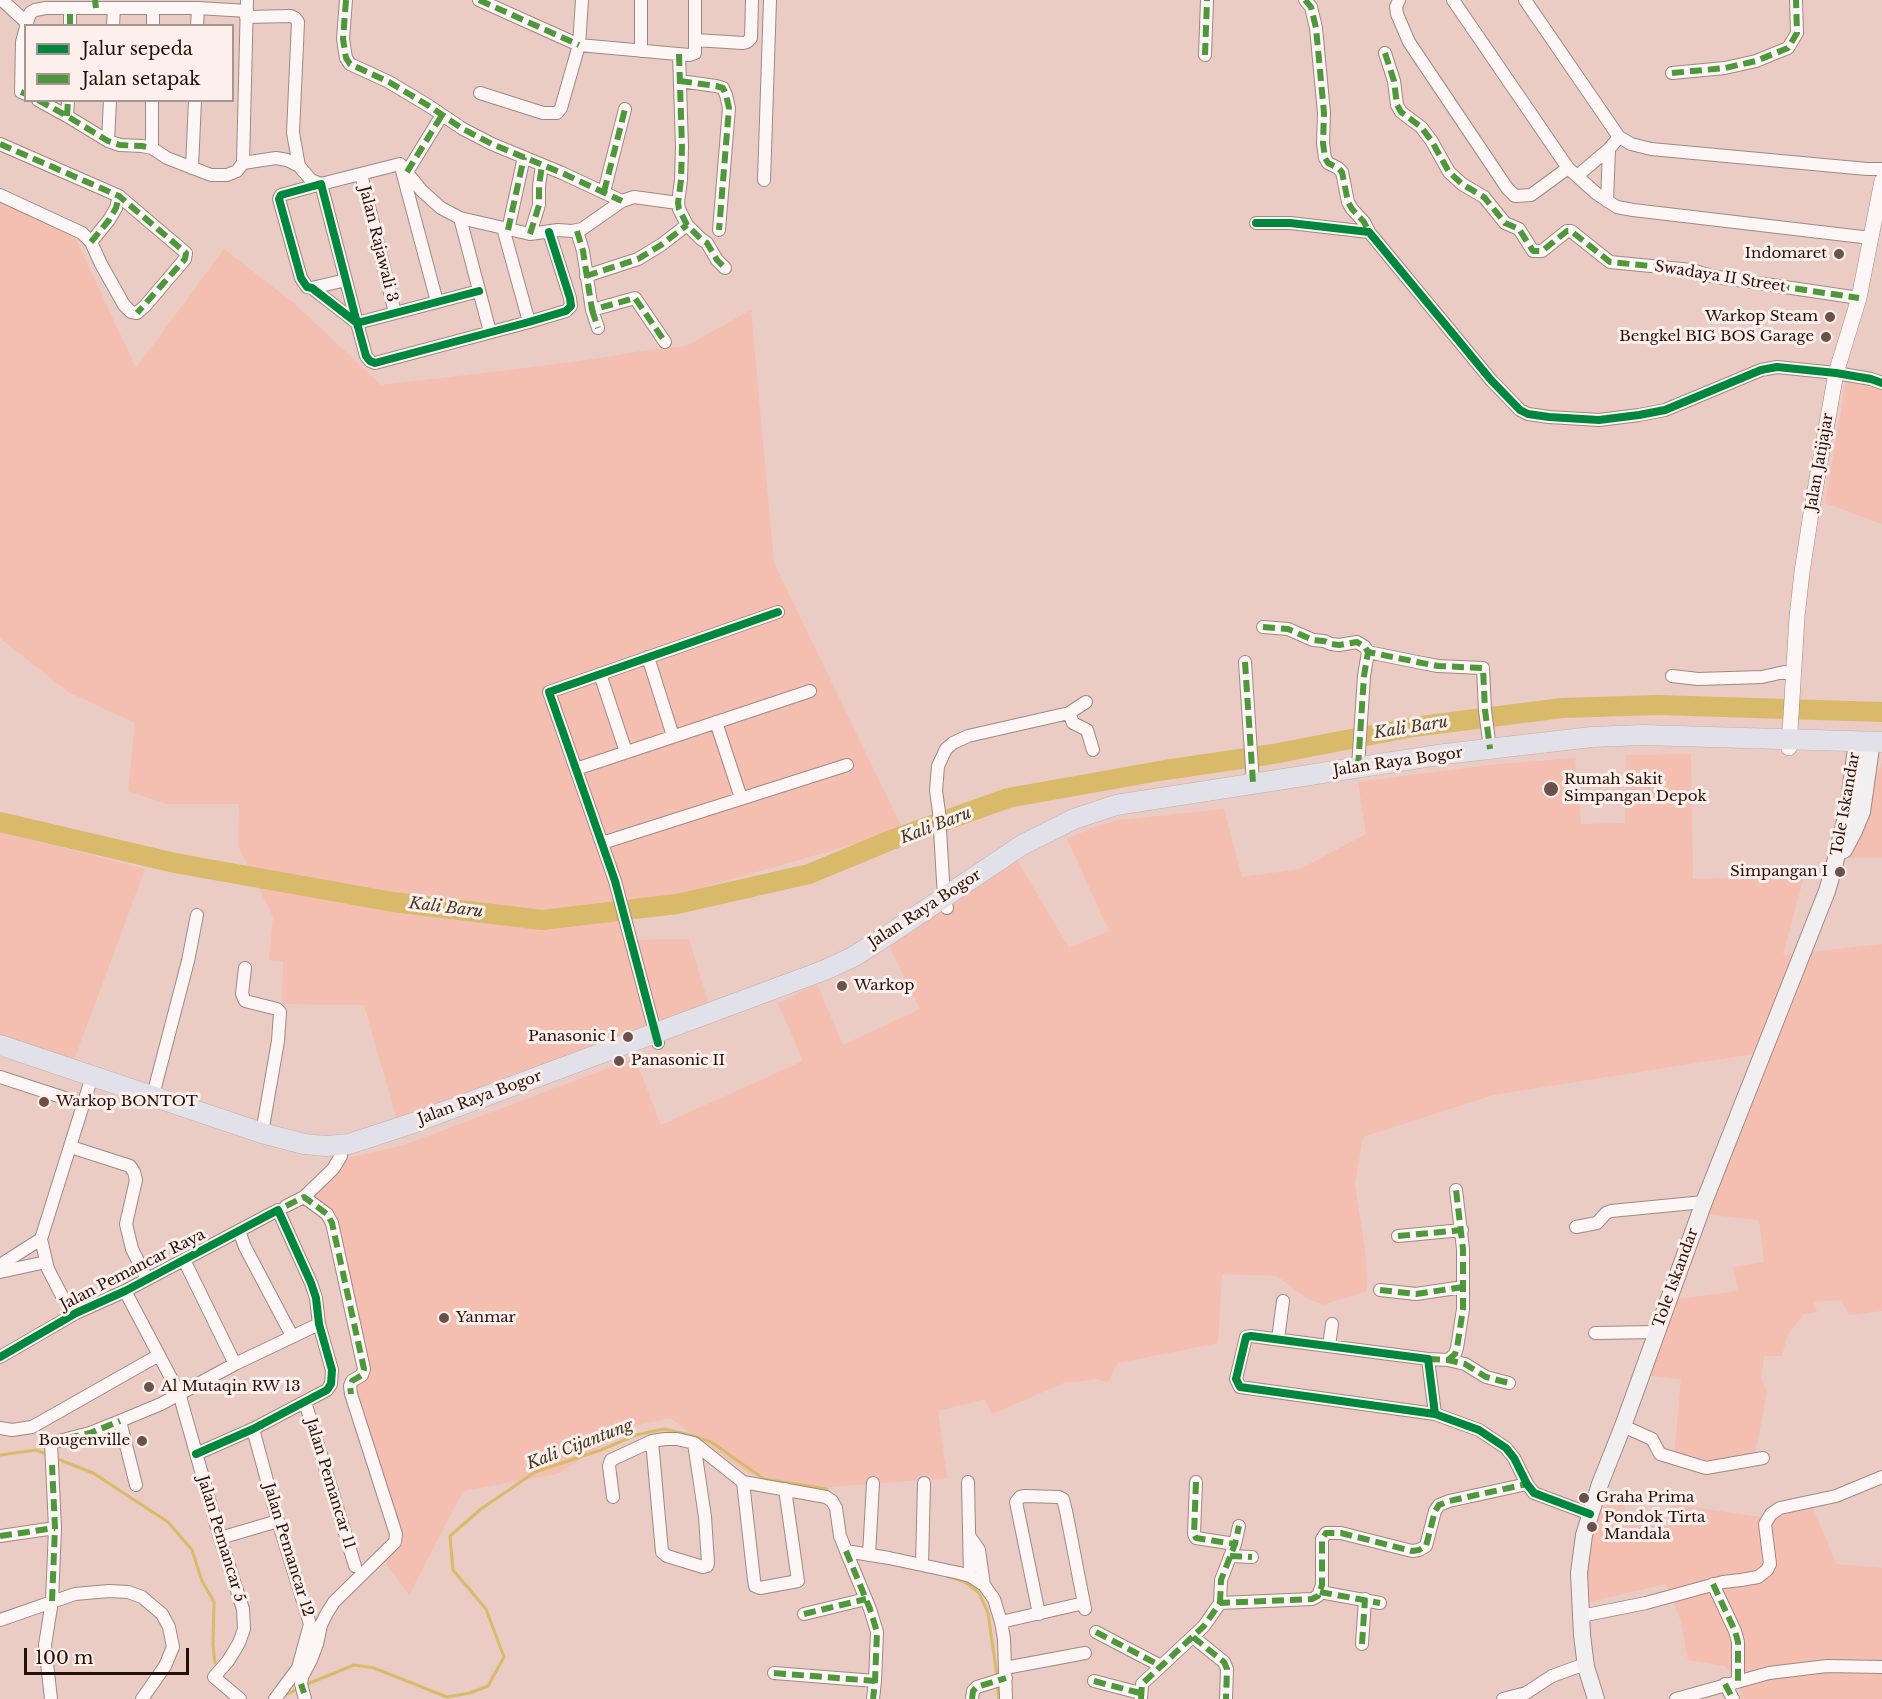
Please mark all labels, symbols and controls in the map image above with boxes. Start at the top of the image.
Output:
legend [24,24,234,102]
text: Jalur sepeda [82,38,193,60]
text: Jalan setapak [82,68,200,90]
street label: Jalan Rajawali 3 [355,184,401,304]
place label: Indomaret [1745,245,1827,263]
marker: Indomaret [1832,247,1846,261]
street label: Swadaya II Street [1653,258,1787,296]
place label: Warkop Steam [1705,308,1818,326]
marker: Warkop Steam [1823,310,1837,324]
place label: Bengkel BIG BOS Garage [1619,328,1814,346]
marker: Bengkel BIG BOS Garage [1819,330,1833,344]
street label: Jalan Jatijajar [1803,412,1837,512]
water label: Kali Baru [1373,713,1449,743]
street label: Jalan Raya Bogor [1332,744,1464,780]
street label: Tole Iskandar [1828,751,1864,857]
place label: Rumah Sakit Simpangan Depok [1564,771,1707,806]
marker: Rumah Sakit Simpangan Depok [1542,780,1560,798]
water label: Kali Baru [898,804,974,848]
place label: Simpangan I [1730,863,1828,881]
marker: Simpangan I [1833,865,1847,879]
street label: Jalan Raya Bogor [865,866,985,952]
water label: Kali Baru [408,894,484,922]
place label: Warkop [854,977,914,995]
marker: Warkop [835,979,849,993]
place label: Panasonic I [528,1028,616,1046]
marker: Panasonic I [621,1030,635,1044]
place label: Panasonic II [631,1052,725,1070]
marker: Panasonic II [612,1054,626,1068]
street label: Jalan Raya Bogor [416,1067,544,1129]
place label: Warkop BONTOT [56,1093,198,1111]
marker: Warkop BONTOT [37,1095,51,1109]
street label: Jalan Pemancar Raya [58,1226,208,1314]
street label: Tole Iskandar [1650,1226,1702,1330]
place label: Yanmar [456,1309,516,1327]
marker: Yanmar [437,1311,451,1325]
place label: Al Mutaqin RW 13 [161,1378,300,1396]
marker: Al Mutaqin RW 13 [142,1380,156,1394]
street label: Jalan Pemancar 11 [302,1416,358,1552]
water label: Kali Cijantung [524,1416,636,1474]
place label: Bougenville [38,1432,130,1450]
marker: Bougenville [135,1434,149,1448]
street label: Jalan Pemancar 5 [193,1474,249,1604]
street label: Jalan Pemancar 12 [259,1481,317,1619]
place label: Graha Prima [1596,1489,1694,1507]
marker: Graha Prima [1577,1491,1591,1505]
place label: Pondok Tirta Mandala [1604,1509,1705,1544]
marker: Pondok Tirta Mandala [1585,1520,1599,1534]
scale bar [27,1636,192,1674]
text: 100 m [35,1647,93,1669]

